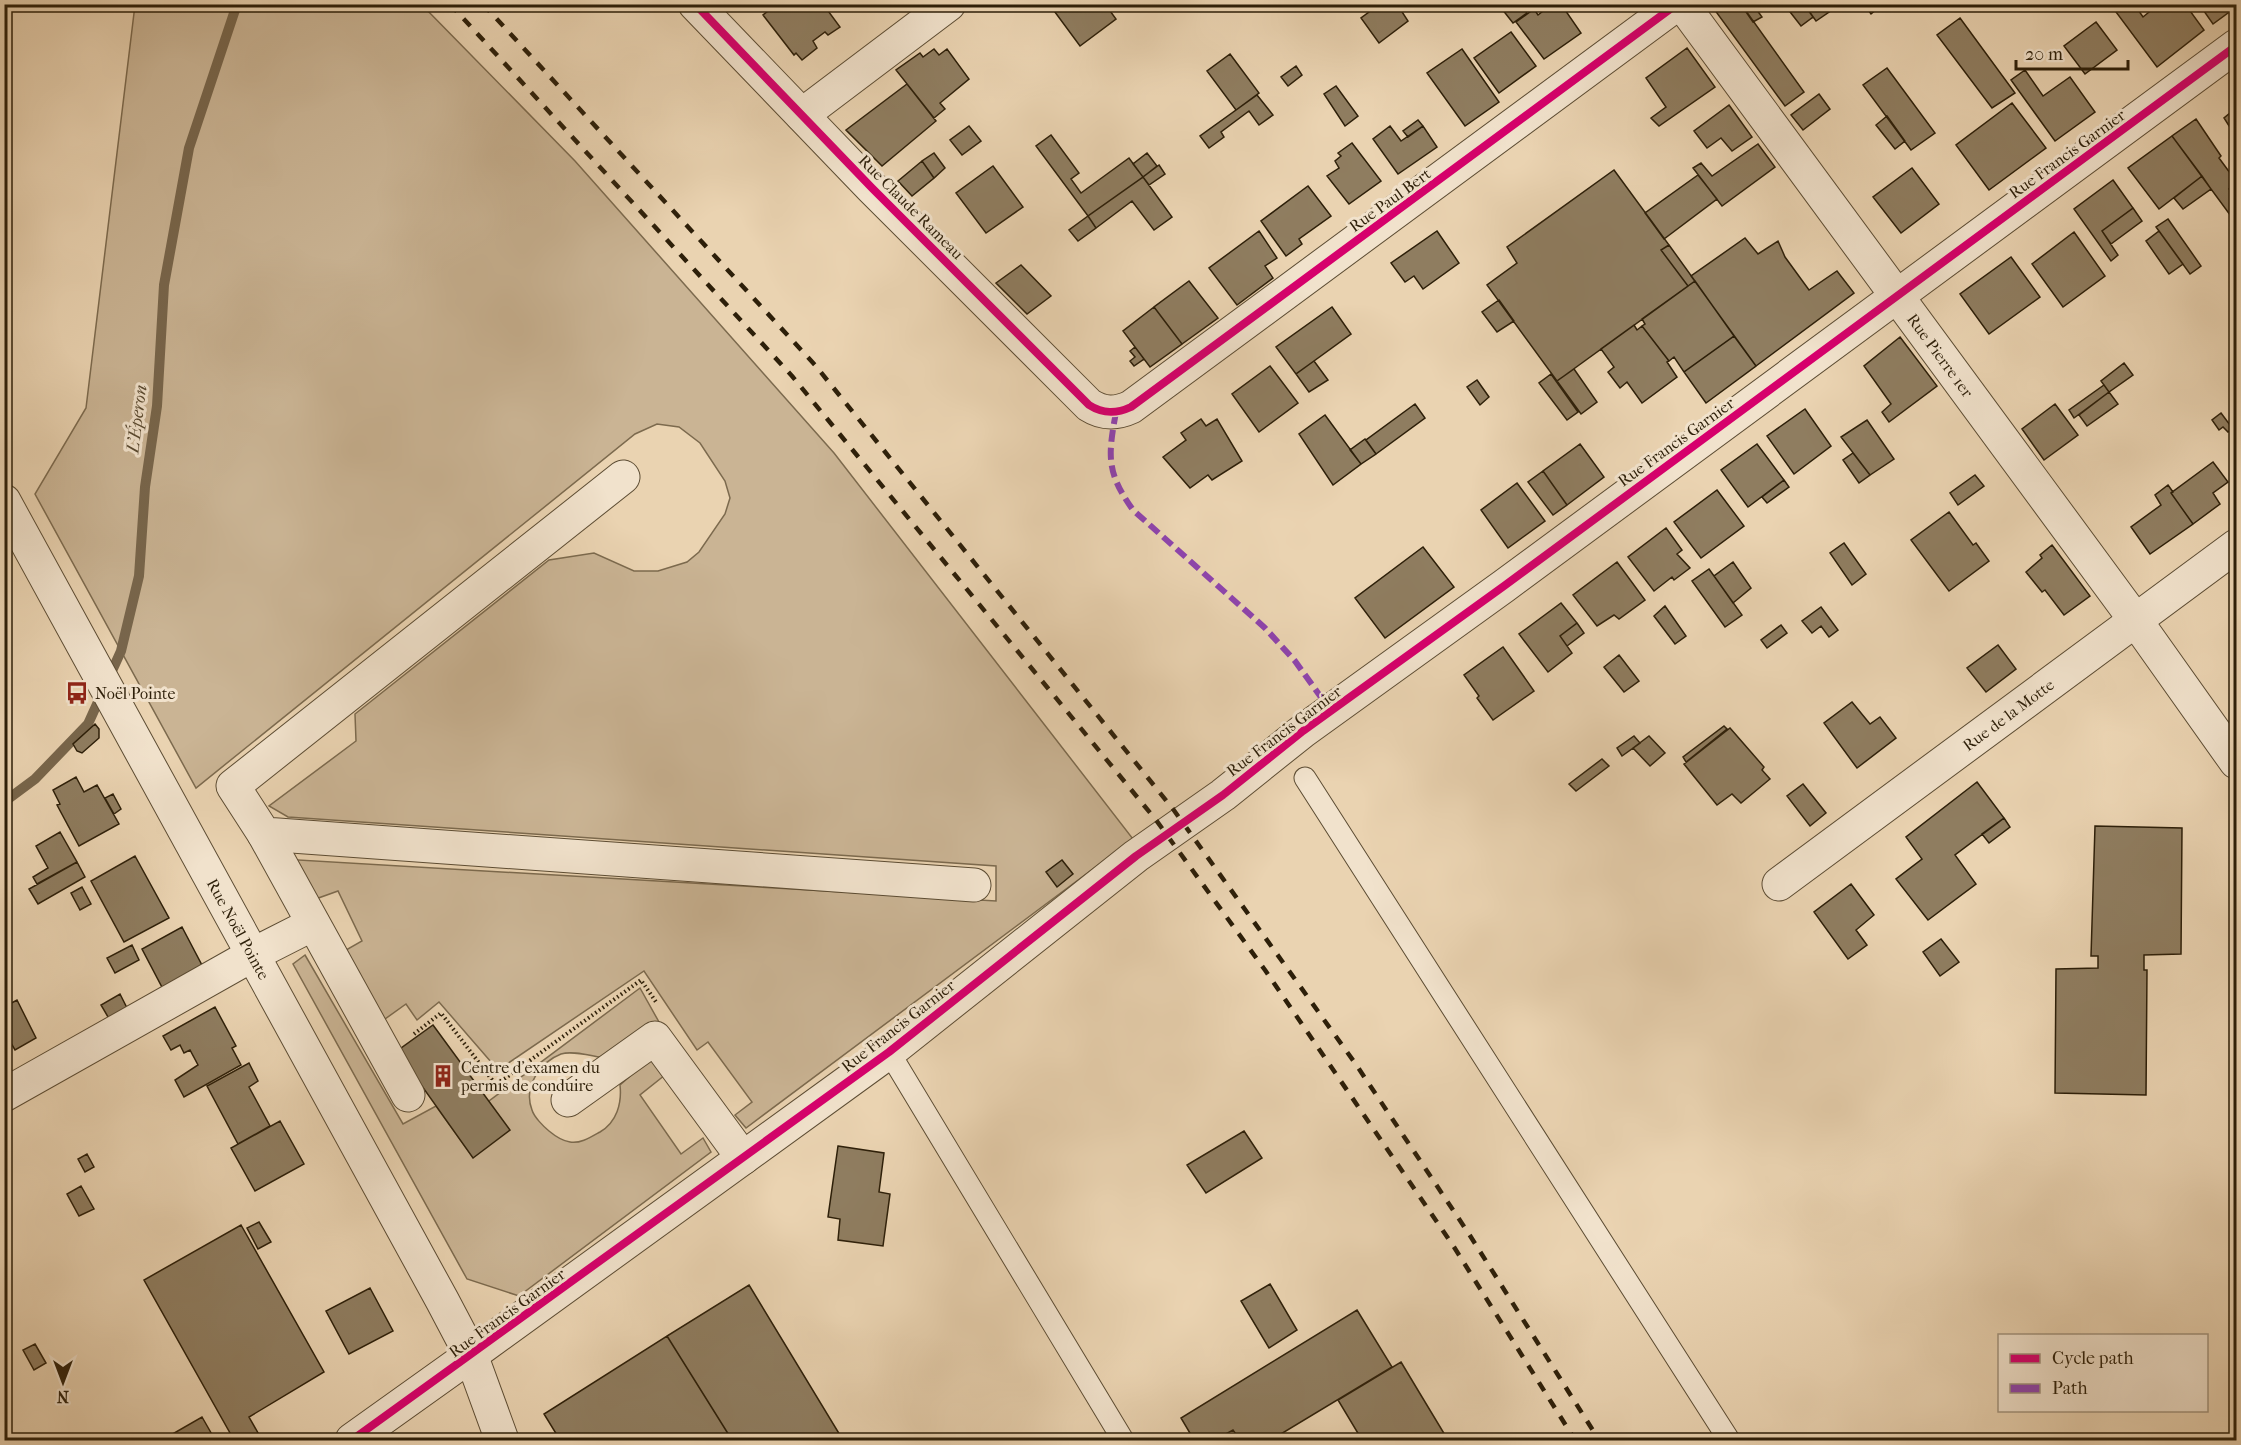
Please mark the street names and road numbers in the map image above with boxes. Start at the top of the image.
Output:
street label: Rue Francis Garnier [2005,105,2129,203]
street label: Rue Claude Rameau [855,151,967,263]
street label: Rue Paul Bert [1345,164,1435,236]
street label: Rue Pierre 1er [1903,310,1978,401]
street label: Rue Francis Garnier [1614,393,1738,491]
street label: Rue de la Motte [1959,674,2058,755]
street label: Rue Francis Garnier [1223,681,1345,780]
street label: Rue Noël Pointe [203,875,274,983]
street label: Rue Francis Garnier [837,976,959,1076]
street label: Rue Francis Garnier [445,1264,569,1362]

